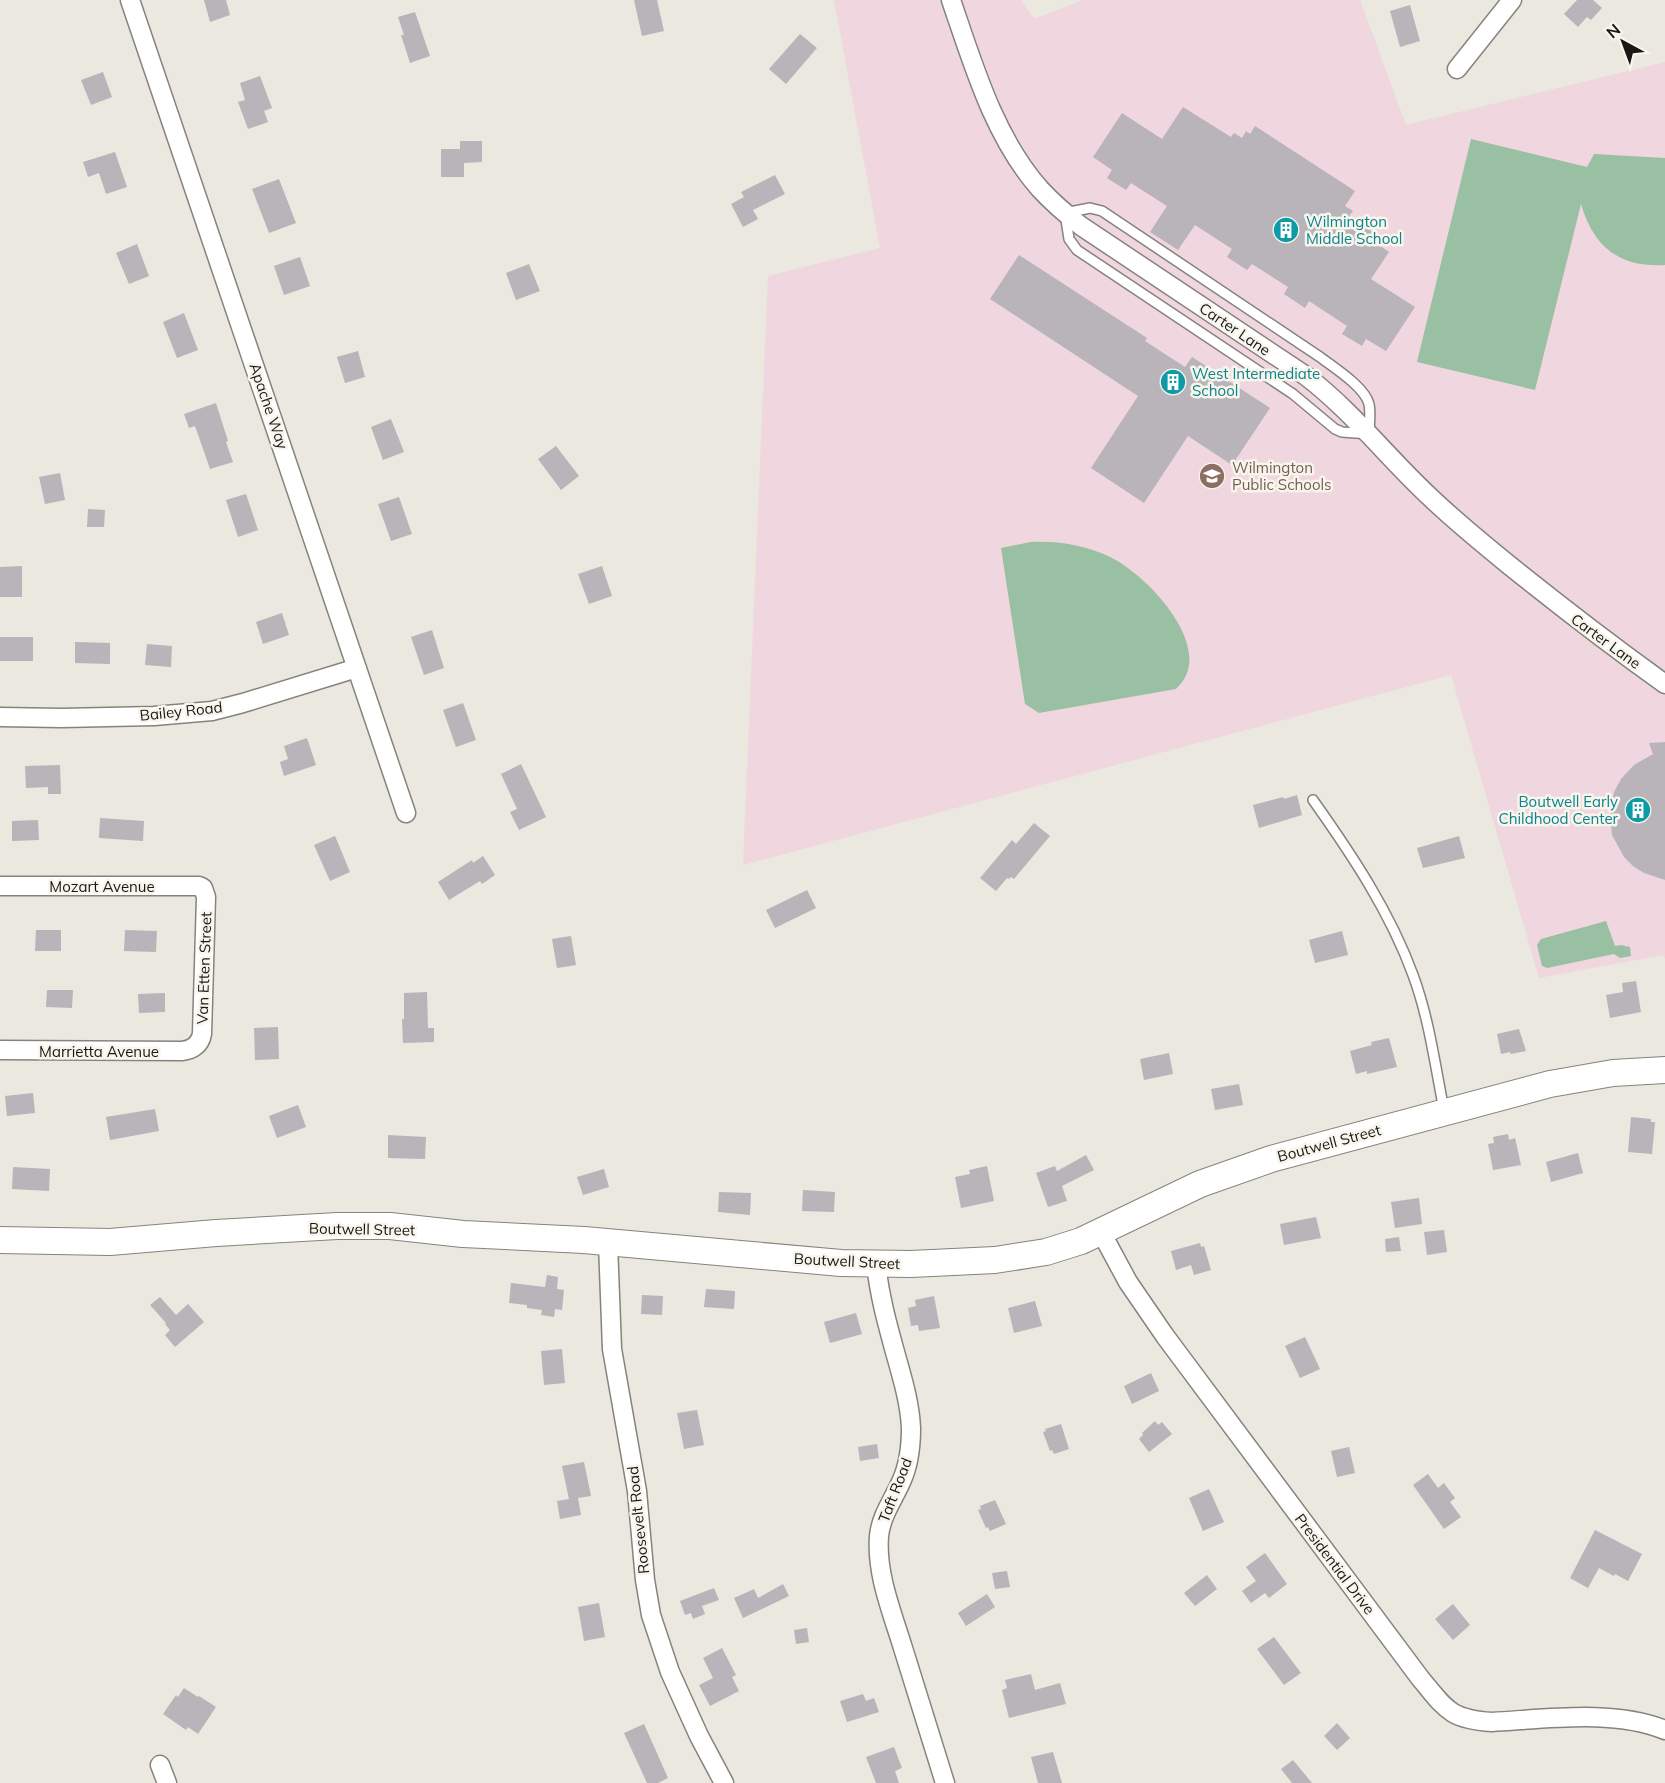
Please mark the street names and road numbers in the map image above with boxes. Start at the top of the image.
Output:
street label: Carter Lane [1196,298,1274,360]
street label: Apache Way [245,360,293,452]
street label: Carter Lane [1567,609,1645,673]
street label: Bailey Road [139,697,223,725]
street label: Mozart Avenue [49,877,155,896]
street label: Van Etten Street [193,911,215,1025]
street label: Marrietta Avenue [39,1042,159,1061]
street label: Boutwell Street [1275,1120,1383,1166]
street label: Boutwell Street [309,1219,415,1239]
street label: Boutwell Street [793,1249,901,1273]
street label: Taft Road [874,1455,916,1525]
street label: Roosevelt Road [623,1465,653,1575]
street label: Presidential Drive [1291,1510,1379,1618]

